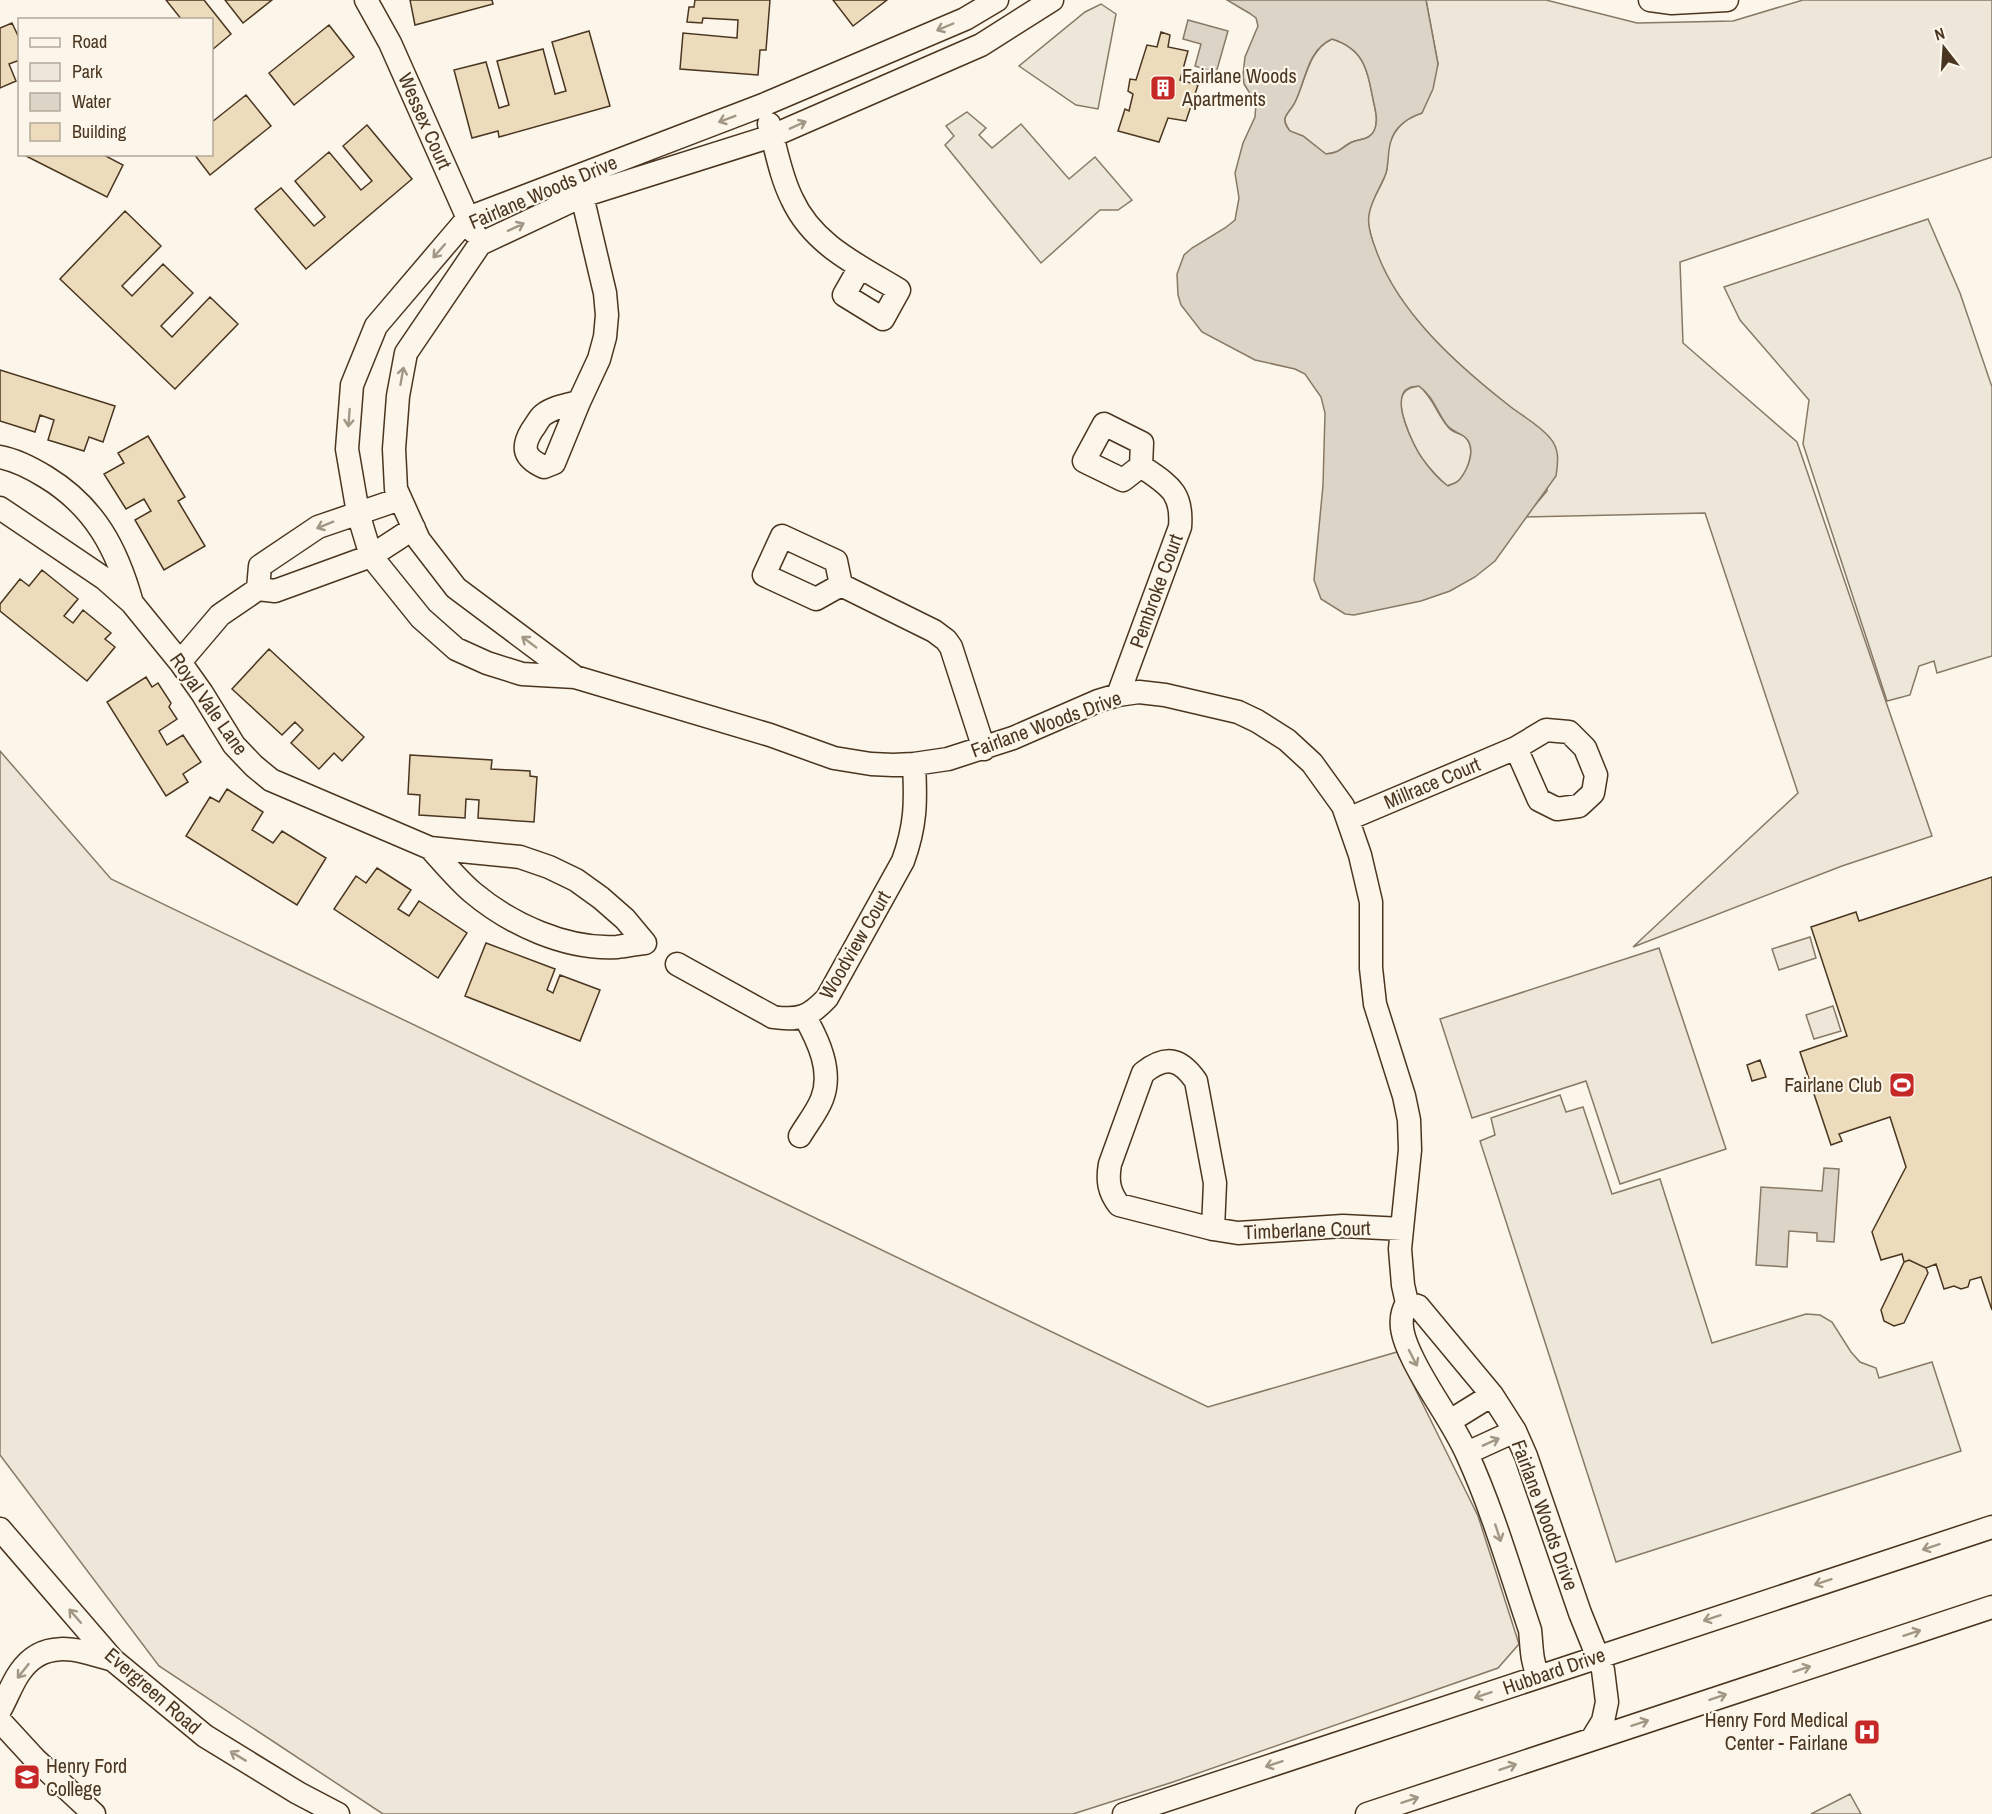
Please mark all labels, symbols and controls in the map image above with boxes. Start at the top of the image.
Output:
legend [18,18,213,156]
north arrow [1914,18,1974,78]
one-way arrow [937,22,955,33]
text: N [1932,22,1947,46]
text: Road [72,29,107,54]
text: Park [72,59,103,84]
place label: Fairlane Woods Apartments [1181,62,1297,112]
street label: Wessex Court [392,68,459,174]
building icon: Fairlane Woods Apartments [1148,73,1178,103]
text: Water [72,89,111,114]
one-way arrow [718,114,737,125]
text: Building [72,119,127,144]
one-way arrow [788,119,806,130]
street label: Fairlane Woods Drive [465,148,621,235]
one-way arrow [507,220,525,232]
one-way arrow [432,243,446,258]
one-way arrow [397,366,408,386]
one-way arrow [343,408,354,428]
one-way arrow [317,520,335,531]
street label: Pembroke Court [1122,530,1189,652]
one-way arrow [521,636,537,648]
street label: Royal Vale Lane [164,647,255,760]
street label: Fairlane Woods Drive [967,684,1125,763]
street label: Millrace Court [1380,750,1484,815]
street label: Woodview Court [813,885,897,1004]
sports icon: Fairlane Club [1887,1070,1917,1100]
place label: Fairlane Club [1784,1071,1882,1098]
street label: Timberlane Court [1243,1214,1371,1245]
one-way arrow [1407,1349,1419,1366]
one-way arrow [1481,1436,1500,1447]
street label: Fairlane Woods Drive [1506,1436,1585,1594]
one-way arrow [1493,1523,1504,1542]
one-way arrow [1922,1542,1941,1553]
one-way arrow [1814,1577,1833,1588]
one-way arrow [68,1609,82,1624]
one-way arrow [1703,1614,1722,1625]
one-way arrow [1903,1627,1922,1638]
street label: Hubbard Drive [1499,1640,1609,1701]
street label: Evergreen Road [99,1641,207,1740]
one-way arrow [17,1662,29,1678]
one-way arrow [1792,1663,1811,1674]
one-way arrow [1474,1690,1493,1701]
one-way arrow [1708,1690,1727,1701]
place label: Henry Ford Medical Center - Fairlane [1705,1706,1848,1756]
one-way arrow [1630,1716,1649,1727]
hospital icon: Henry Ford Medical Center - Fairlane [1852,1717,1882,1747]
one-way arrow [230,1749,247,1761]
place label: Henry Ford College [46,1752,127,1802]
one-way arrow [1265,1760,1284,1771]
one-way arrow [1498,1761,1517,1772]
school or university icon: Henry Ford College [12,1762,42,1792]
one-way arrow [1400,1793,1419,1804]

